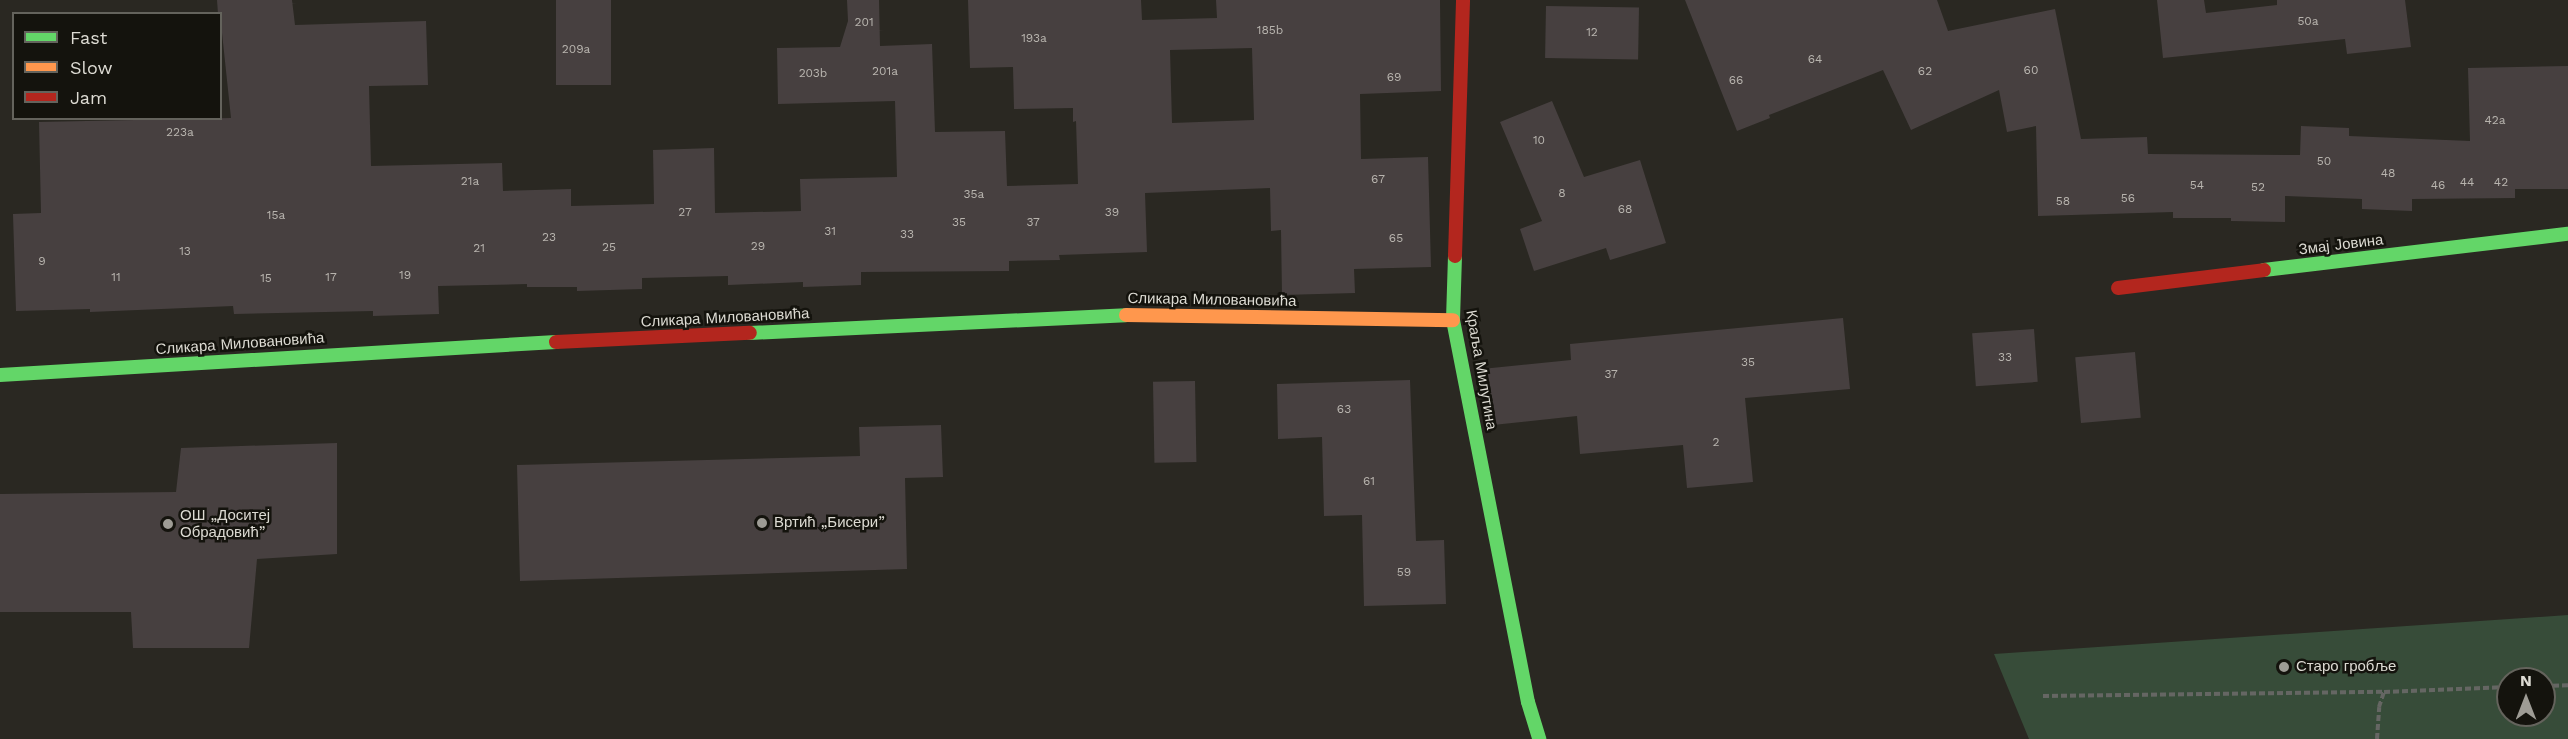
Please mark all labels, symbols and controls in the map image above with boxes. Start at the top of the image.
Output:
legend [12,12,222,120]
house number: 50a [2297,15,2319,29]
house number: 201 [854,16,874,30]
house number: 185b [1257,24,1283,38]
house number: 12 [1586,26,1598,40]
text: Fast [70,27,107,48]
house number: 193a [1021,32,1047,46]
house number: 209a [562,43,590,57]
house number: 64 [1808,53,1822,67]
text: Slow [70,57,113,78]
house number: 60 [2024,64,2038,78]
house number: 201a [872,65,898,79]
house number: 62 [1918,65,1932,79]
house number: 203b [799,67,827,81]
house number: 69 [1387,71,1401,85]
house number: 66 [1729,74,1743,88]
text: Jam [70,87,107,108]
house number: 42a [2484,114,2506,128]
house number: 223a [166,126,194,140]
house number: 10 [1533,134,1545,148]
house number: 50 [2317,155,2331,169]
house number: 48 [2381,167,2395,181]
house number: 67 [1371,173,1385,187]
house number: 21a [461,175,479,189]
house number: 44 [2460,176,2474,190]
house number: 42 [2494,176,2508,190]
house number: 54 [2190,179,2204,193]
house number: 46 [2431,179,2445,193]
house number: 52 [2251,181,2265,195]
house number: 8 [1558,187,1566,201]
house number: 35a [964,188,984,202]
house number: 56 [2121,192,2135,206]
house number: 58 [2056,195,2070,209]
house number: 68 [1618,203,1632,217]
house number: 27 [678,206,692,220]
house number: 39 [1105,206,1119,220]
house number: 15a [267,209,285,223]
house number: 35 [952,216,966,230]
house number: 37 [1026,216,1040,230]
house number: 31 [824,225,836,239]
house number: 33 [900,228,914,242]
house number: 23 [542,231,556,245]
street label: Змај Јовина [2298,231,2384,259]
house number: 65 [1389,232,1403,246]
house number: 29 [751,240,765,254]
house number: 25 [602,241,616,255]
house number: 21 [473,242,485,256]
house number: 13 [179,245,191,259]
house number: 9 [38,255,46,269]
house number: 19 [399,269,411,283]
house number: 11 [111,271,121,285]
house number: 17 [325,271,337,285]
house number: 15 [260,272,272,286]
street label: Сликара Миловановића [1127,290,1297,310]
street label: Сликара Миловановића [640,305,810,331]
street label: Краља Милутина [1462,309,1500,431]
street label: Сликара Миловановића [155,329,325,359]
house number: 33 [1998,351,2012,365]
house number: 35 [1741,356,1755,370]
house number: 37 [1604,368,1618,382]
house number: 63 [1337,403,1351,417]
house number: 2 [1713,436,1719,450]
house number: 61 [1363,475,1375,489]
place label: ОШ „Доситеј Обрадовић” [180,506,270,541]
place label: Вртић „Бисери” [774,514,885,532]
marker: Вртић „Бисери” [755,516,769,530]
marker: ОШ „Доситеј Обрадовић” [161,517,175,531]
house number: 59 [1397,566,1411,580]
place label: Старо гробље [2296,658,2396,676]
marker: Старо гробље [2277,660,2291,674]
north arrow [2496,667,2556,727]
text: N [2520,671,2532,690]

